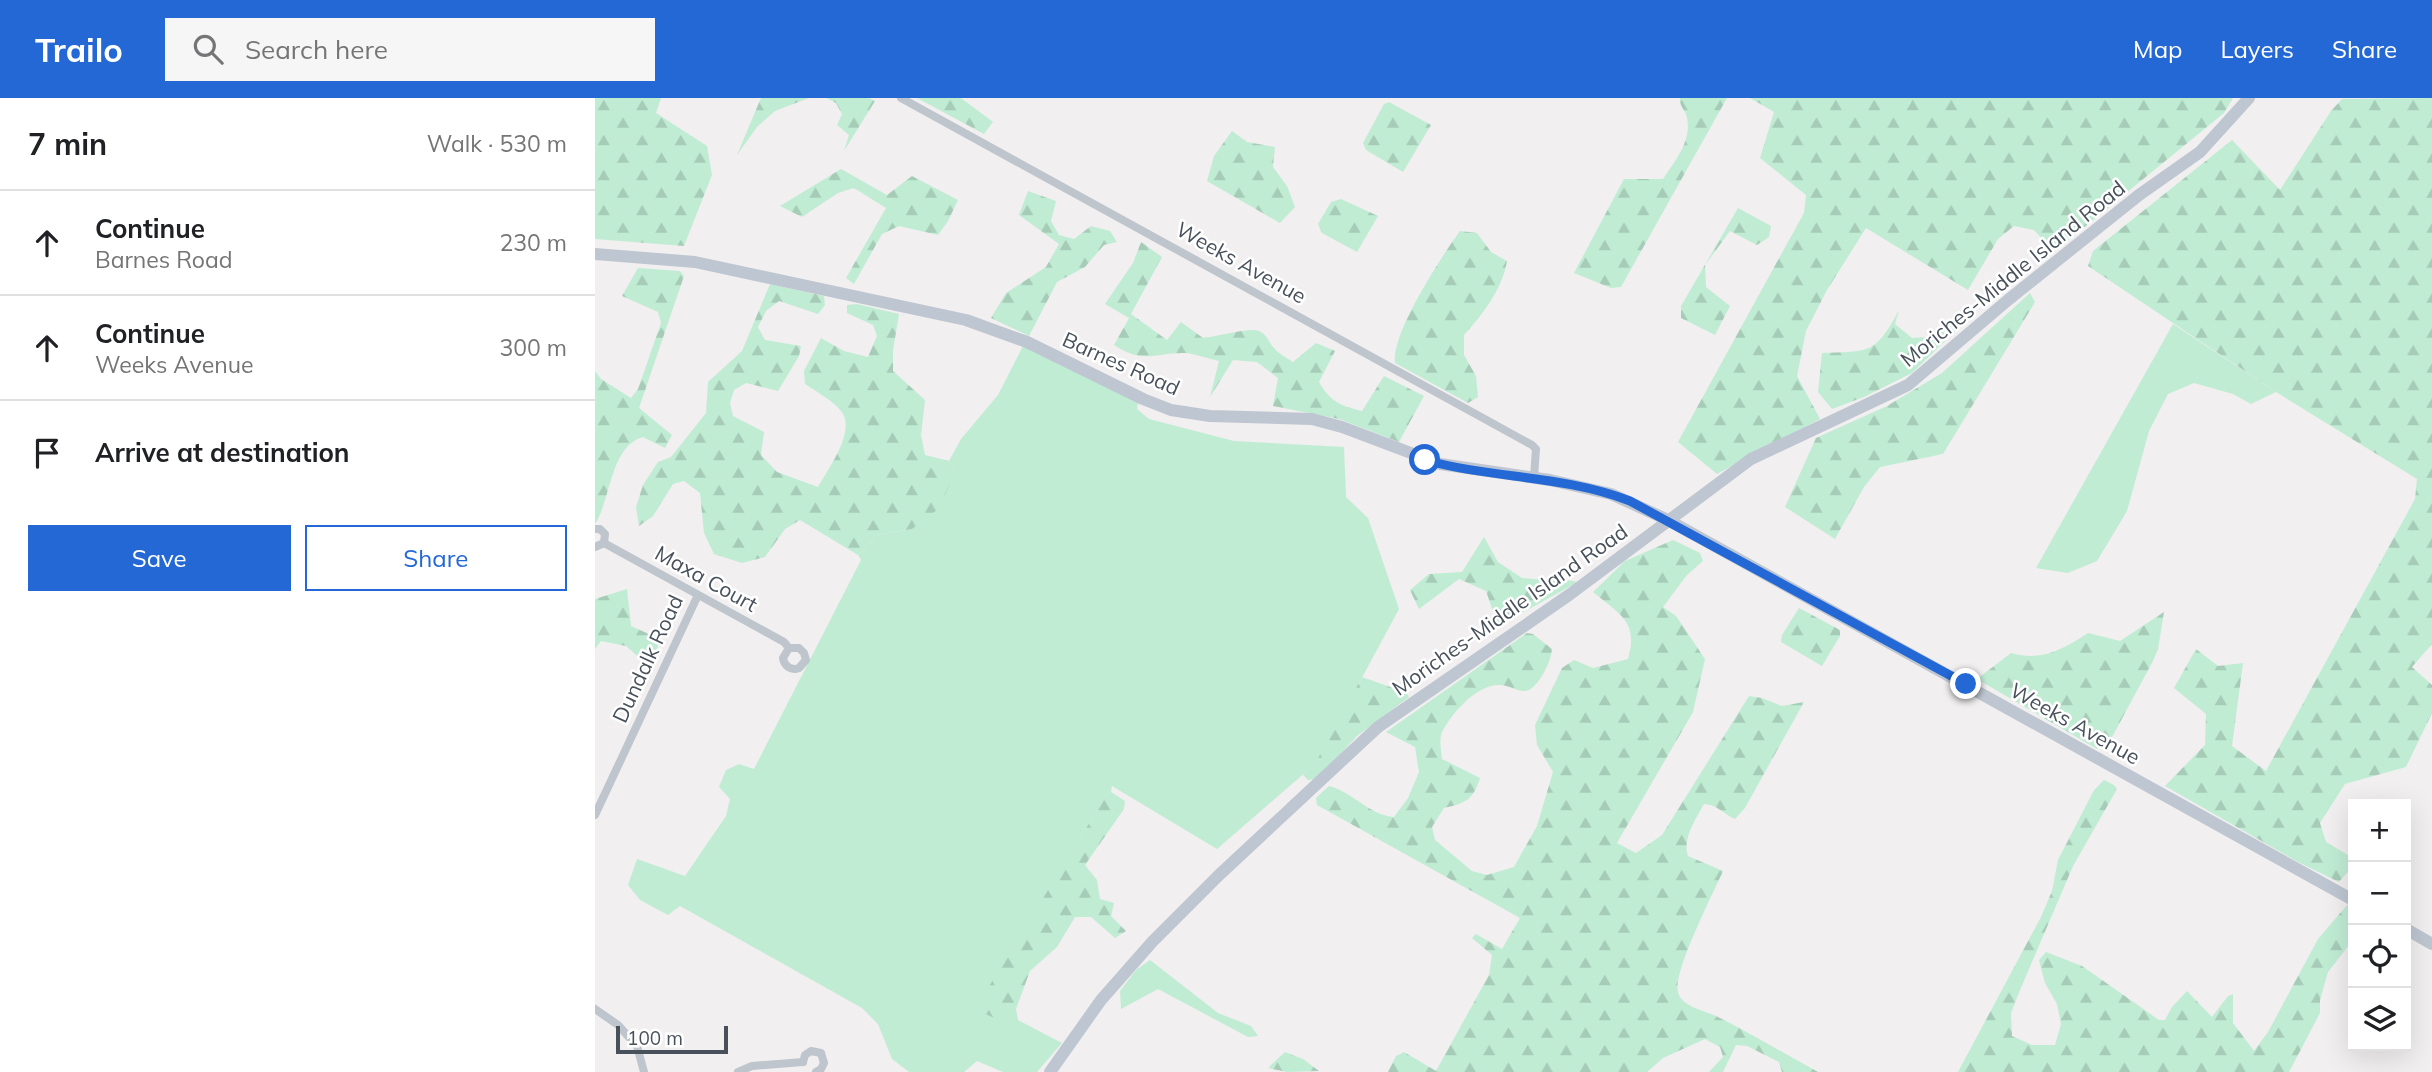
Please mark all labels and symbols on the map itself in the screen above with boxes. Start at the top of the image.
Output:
street label: Moriches-Middle Island Road [1895,175,2130,372]
street label: Weeks Avenue [1172,216,1311,309]
street label: Barnes Road [1059,326,1184,401]
route start [1409,444,1440,475]
street label: Moriches-Middle Island Road [1387,518,1632,701]
street label: Maxa Court [651,539,762,617]
street label: Dundalk Road [606,591,688,727]
route end [1950,668,1981,699]
street label: Weeks Avenue [2006,677,2145,770]
scale bar [616,1023,728,1055]

